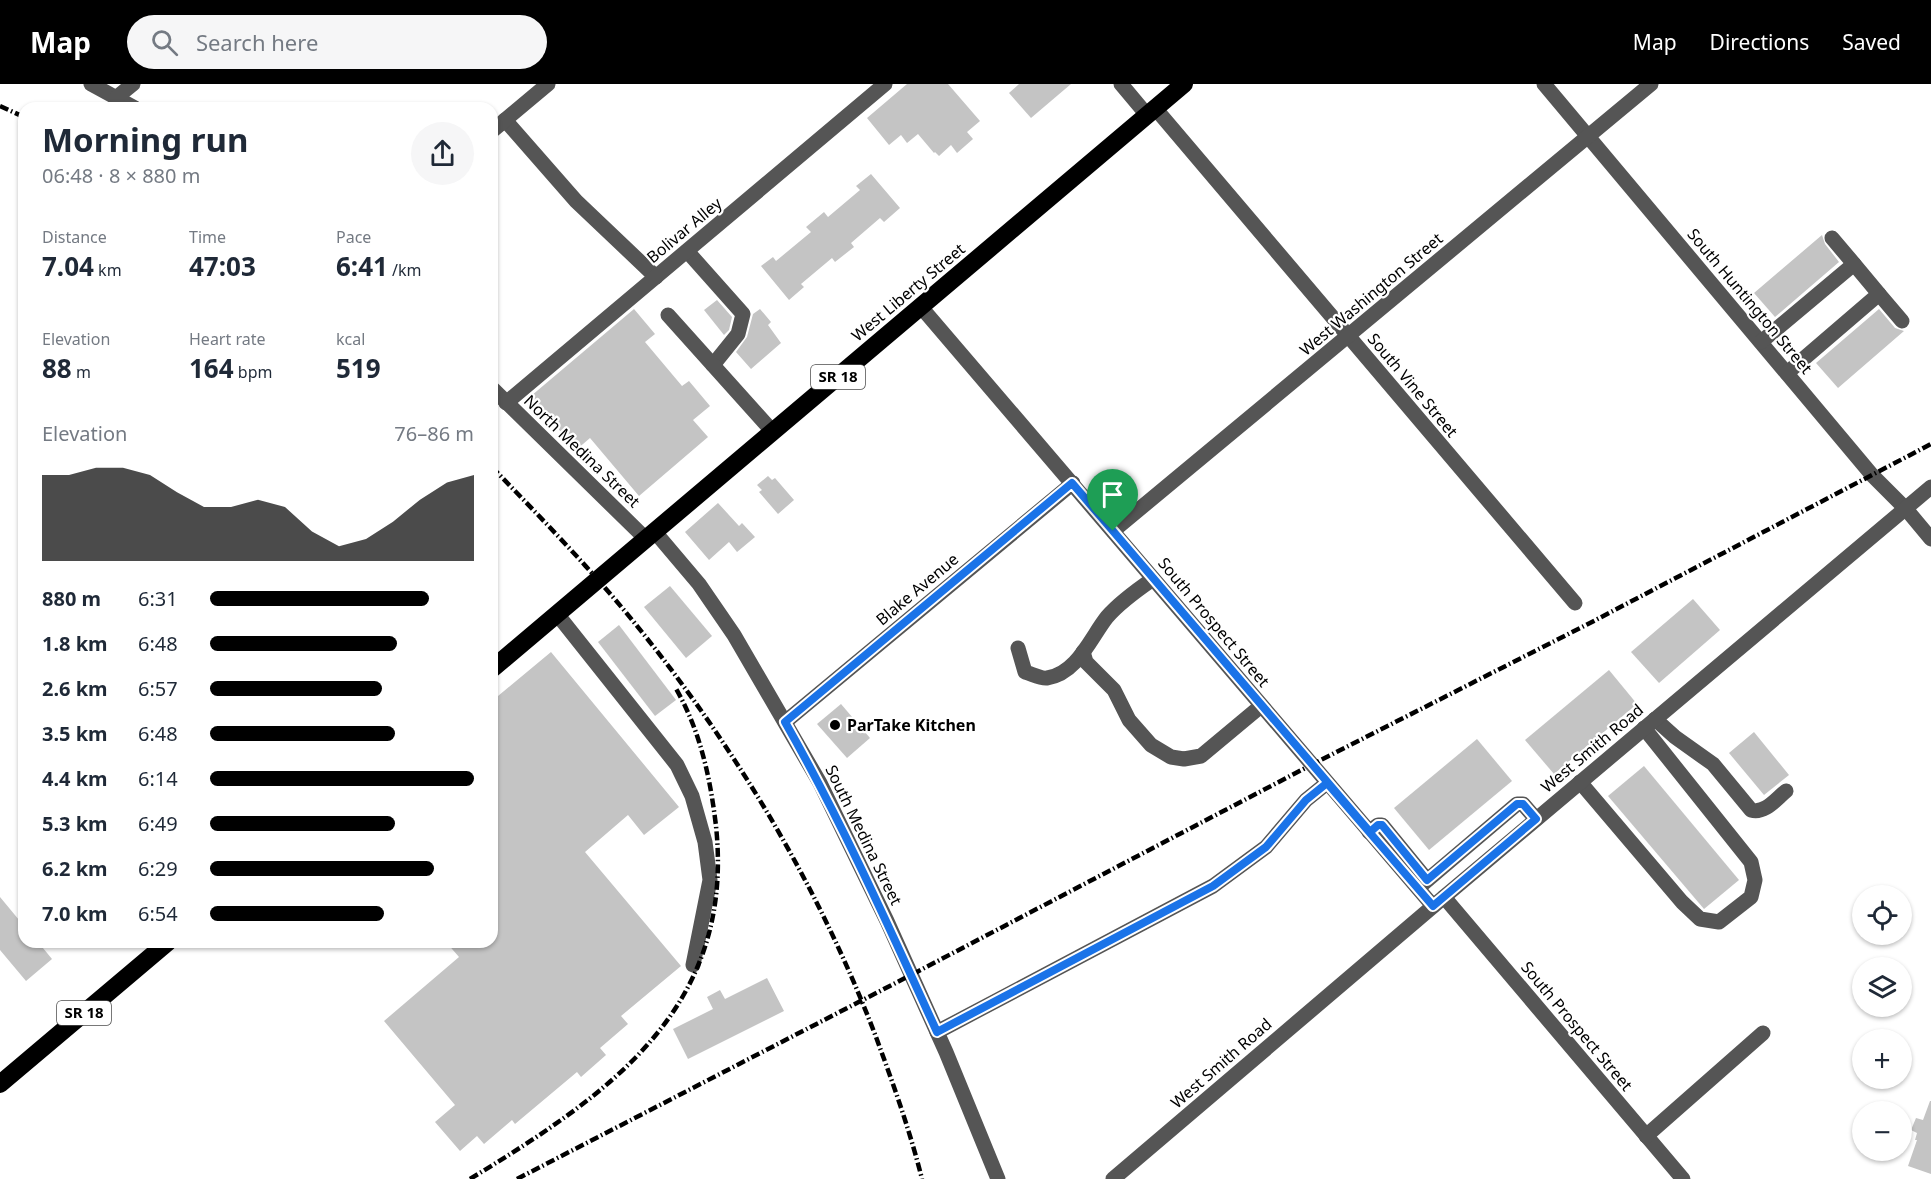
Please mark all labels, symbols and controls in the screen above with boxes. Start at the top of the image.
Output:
search box [127,15,547,69]
text: Map [30,23,91,61]
icon: search [148,26,181,59]
text: Search here [196,27,318,57]
text: Map [1633,28,1677,56]
text: Directions [1710,28,1809,56]
text: Saved [1842,28,1901,56]
text: Morning run [42,117,248,162]
button: share [411,122,474,185]
text: 06:48 · 8 × 880 m [42,162,200,189]
street label: Bolivar Alley [642,192,727,268]
street label: South Huntington Street [1683,224,1818,379]
text: Distance [42,226,107,248]
text: Time [189,226,226,248]
text: Pace [336,226,371,248]
street label: West Washington Street [1295,227,1447,360]
street label: West Liberty Street [847,238,970,346]
text: 7.04 [42,248,94,284]
text: 47:03 [189,248,256,284]
text: 6:41 [336,248,388,284]
text: km [94,259,122,281]
text: /km [388,259,422,281]
text: Elevation [42,328,110,350]
text: Heart rate [189,328,265,350]
text: kcal [336,328,365,350]
street label: South Vine Street [1363,328,1463,442]
text: 88 [42,350,72,386]
text: 164 [189,350,234,386]
text: 519 [336,350,381,386]
text: m [72,361,91,383]
text: bpm [234,361,272,383]
road number: SR 18 [811,365,865,389]
street label: North Medina Street [519,390,645,512]
text: Elevation [42,420,127,447]
text: 76–86 m [394,420,474,447]
pin [1087,469,1138,531]
icon: arrive [1096,478,1129,511]
street label: Blake Avenue [871,548,963,630]
street label: South Prospect Street [1153,553,1275,692]
text: 880 m [42,585,101,612]
text: 6:31 [138,585,178,612]
text: 1.8 km [42,630,108,657]
text: 6:48 [138,630,178,657]
text: 2.6 km [42,675,108,702]
text: 6:57 [138,675,178,702]
street label: West Smith Road [1536,699,1648,797]
place label: ParTake Kitchen [847,714,976,736]
marker: ParTake Kitchen [828,718,842,732]
text: 3.5 km [42,720,108,747]
text: 6:48 [138,720,178,747]
street label: South Medina Street [820,761,908,909]
text: 4.4 km [42,765,108,792]
text: 6:14 [138,765,178,792]
text: 5.3 km [42,810,108,837]
text: 6:49 [138,810,178,837]
text: 6.2 km [42,855,108,882]
text: 6:29 [138,855,178,882]
map controls [1852,885,1912,1161]
button: locate [1852,885,1912,945]
text: 7.0 km [42,900,108,927]
text: 6:54 [138,900,178,927]
street label: South Prospect Street [1516,957,1638,1096]
button: layers [1852,957,1912,1017]
road number: SR 18 [57,1001,111,1025]
street label: West Smith Road [1166,1013,1276,1113]
button: + [1852,1029,1912,1089]
button: − [1852,1101,1912,1161]

